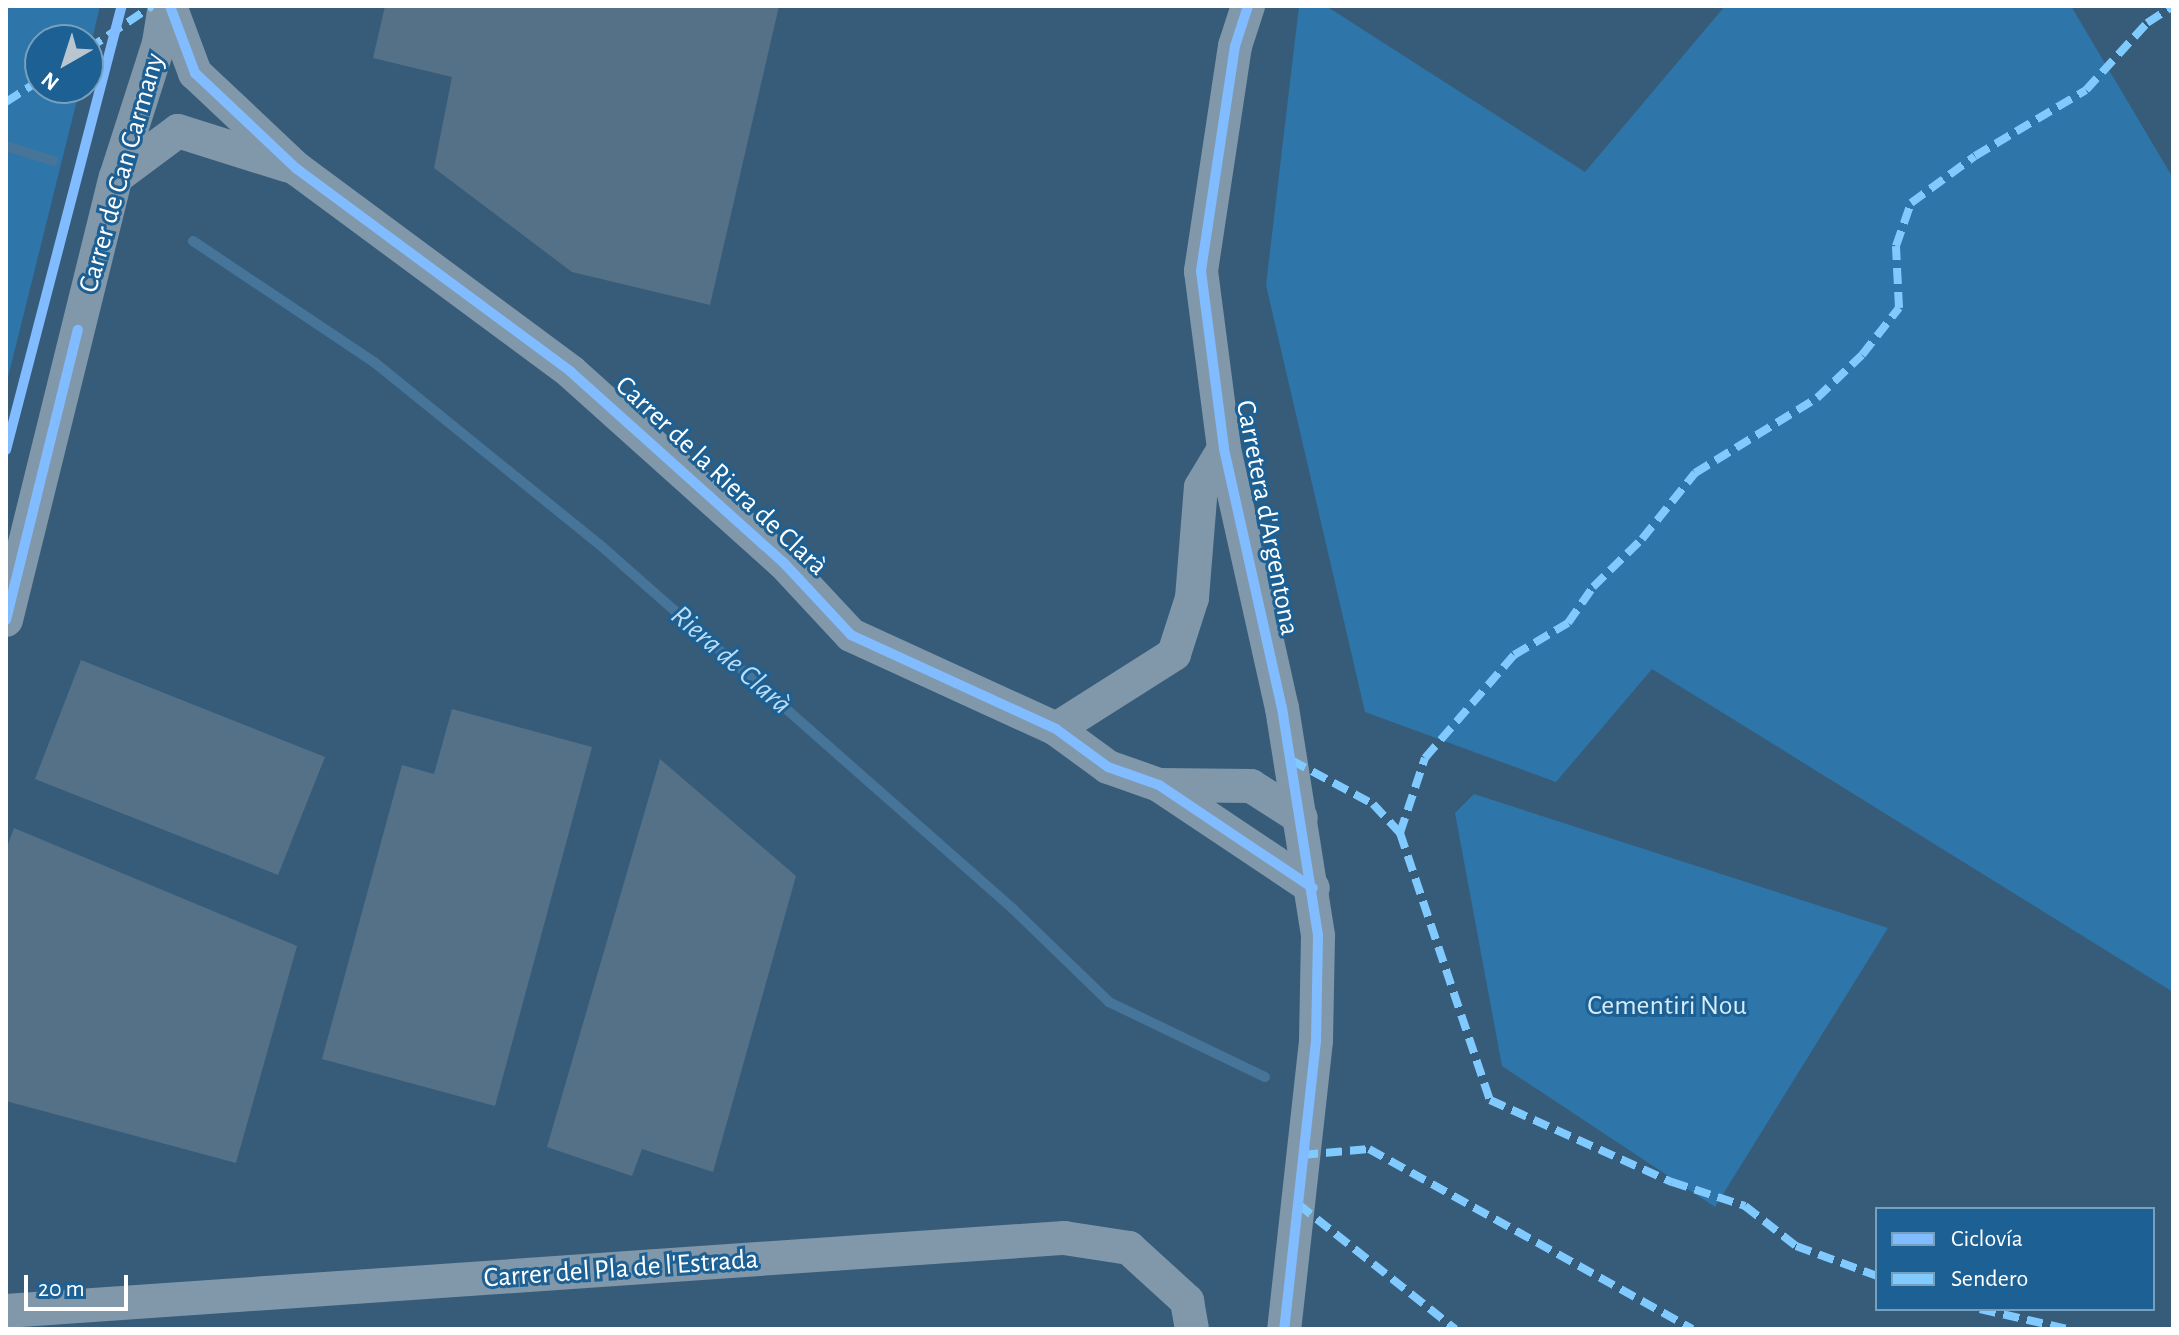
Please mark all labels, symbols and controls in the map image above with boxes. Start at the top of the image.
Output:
north arrow [24,24,104,104]
street label: Carrer de Can Carmany [72,49,172,297]
text: N [37,68,63,94]
street label: Carrer de la Riera de Clarà [608,369,834,583]
street label: Carretera d'Argentona [1228,398,1306,638]
water label: Riera de Clarà [663,598,799,722]
park label: Cementiri Nou [1587,989,1747,1023]
legend [1875,1207,2155,1311]
text: Ciclovía [1951,1227,2023,1251]
street label: Carrer del Pla de l'Estrada [483,1243,759,1295]
scale bar [28,1259,132,1309]
text: Sendero [1951,1267,2028,1291]
text: 20 m [38,1277,85,1301]

